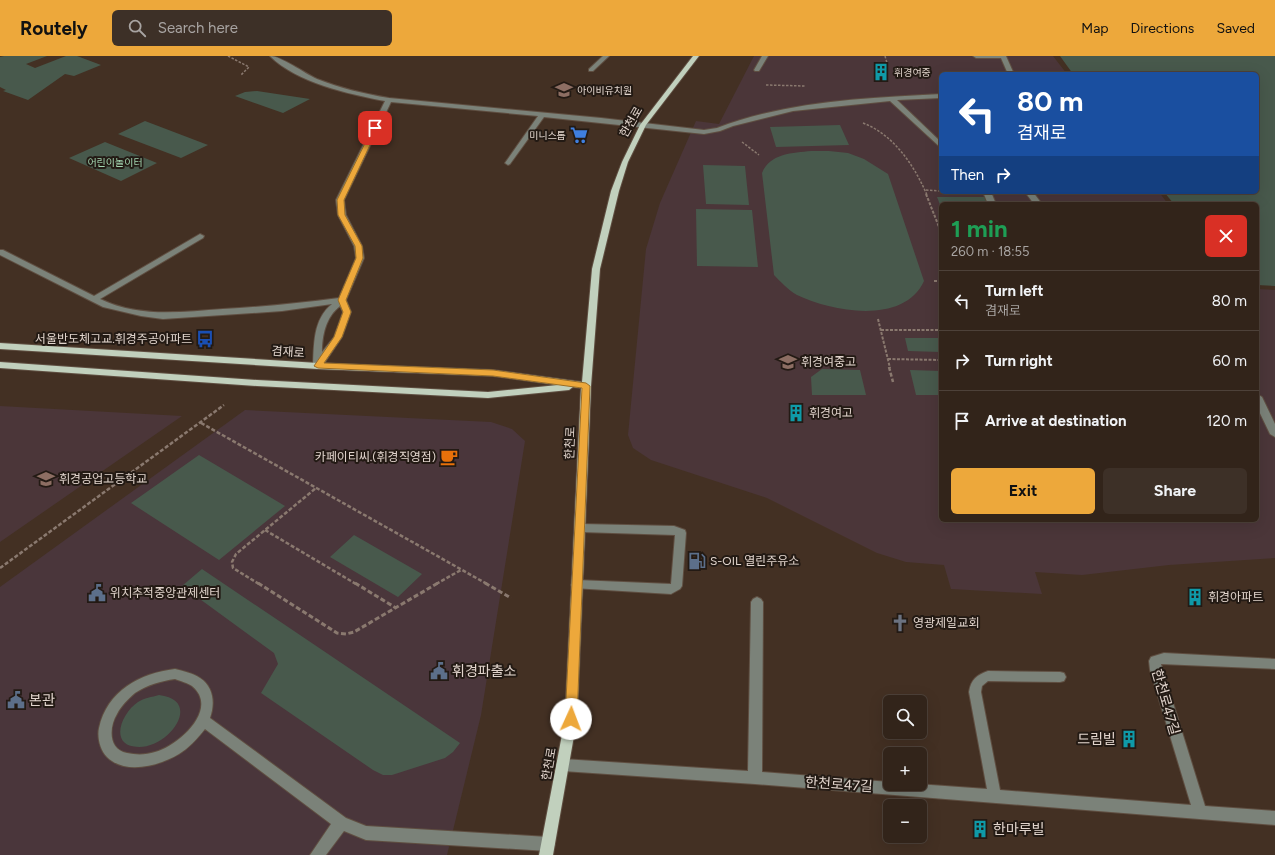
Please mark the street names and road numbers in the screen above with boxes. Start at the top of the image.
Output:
street label: 한천로 [617,104,645,140]
street label: 겸재로 [271,344,305,360]
street label: 한천로 [562,426,578,460]
street label: 한천로47길 [1148,667,1183,737]
street label: 한천로 [539,746,559,782]
street label: 한천로47길 [805,774,873,795]

